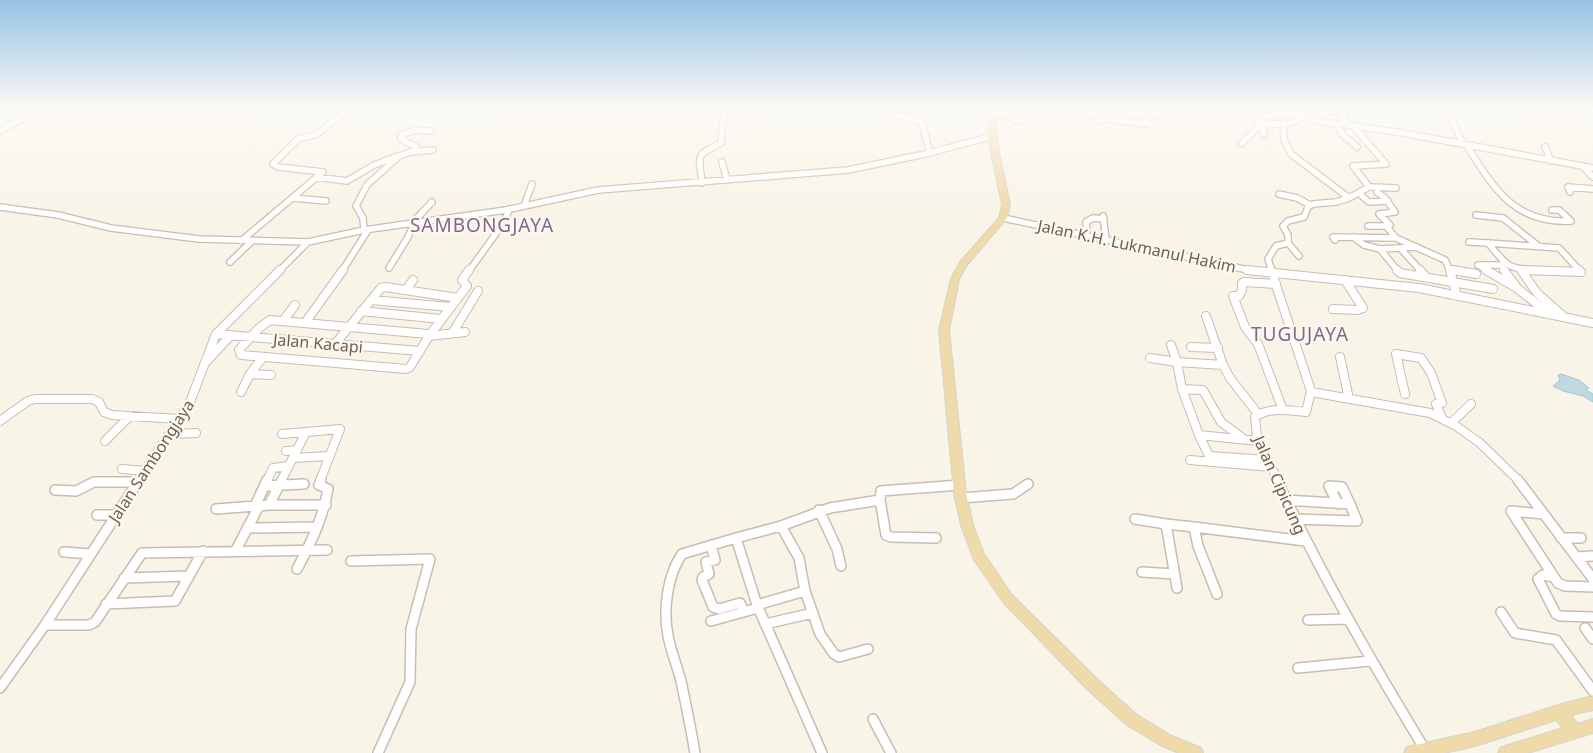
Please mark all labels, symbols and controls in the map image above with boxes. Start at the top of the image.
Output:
district label: SAMBONGJAYA [410,212,554,238]
street label: Jalan K.H. Lukmanul Hakim [1034,214,1238,278]
district label: TUGUJAYA [1251,321,1349,347]
street label: Jalan Kacapi [270,328,364,358]
street label: Jalan Sambongjaya [102,395,199,529]
street label: Jalan Cipicung [1248,430,1312,538]

